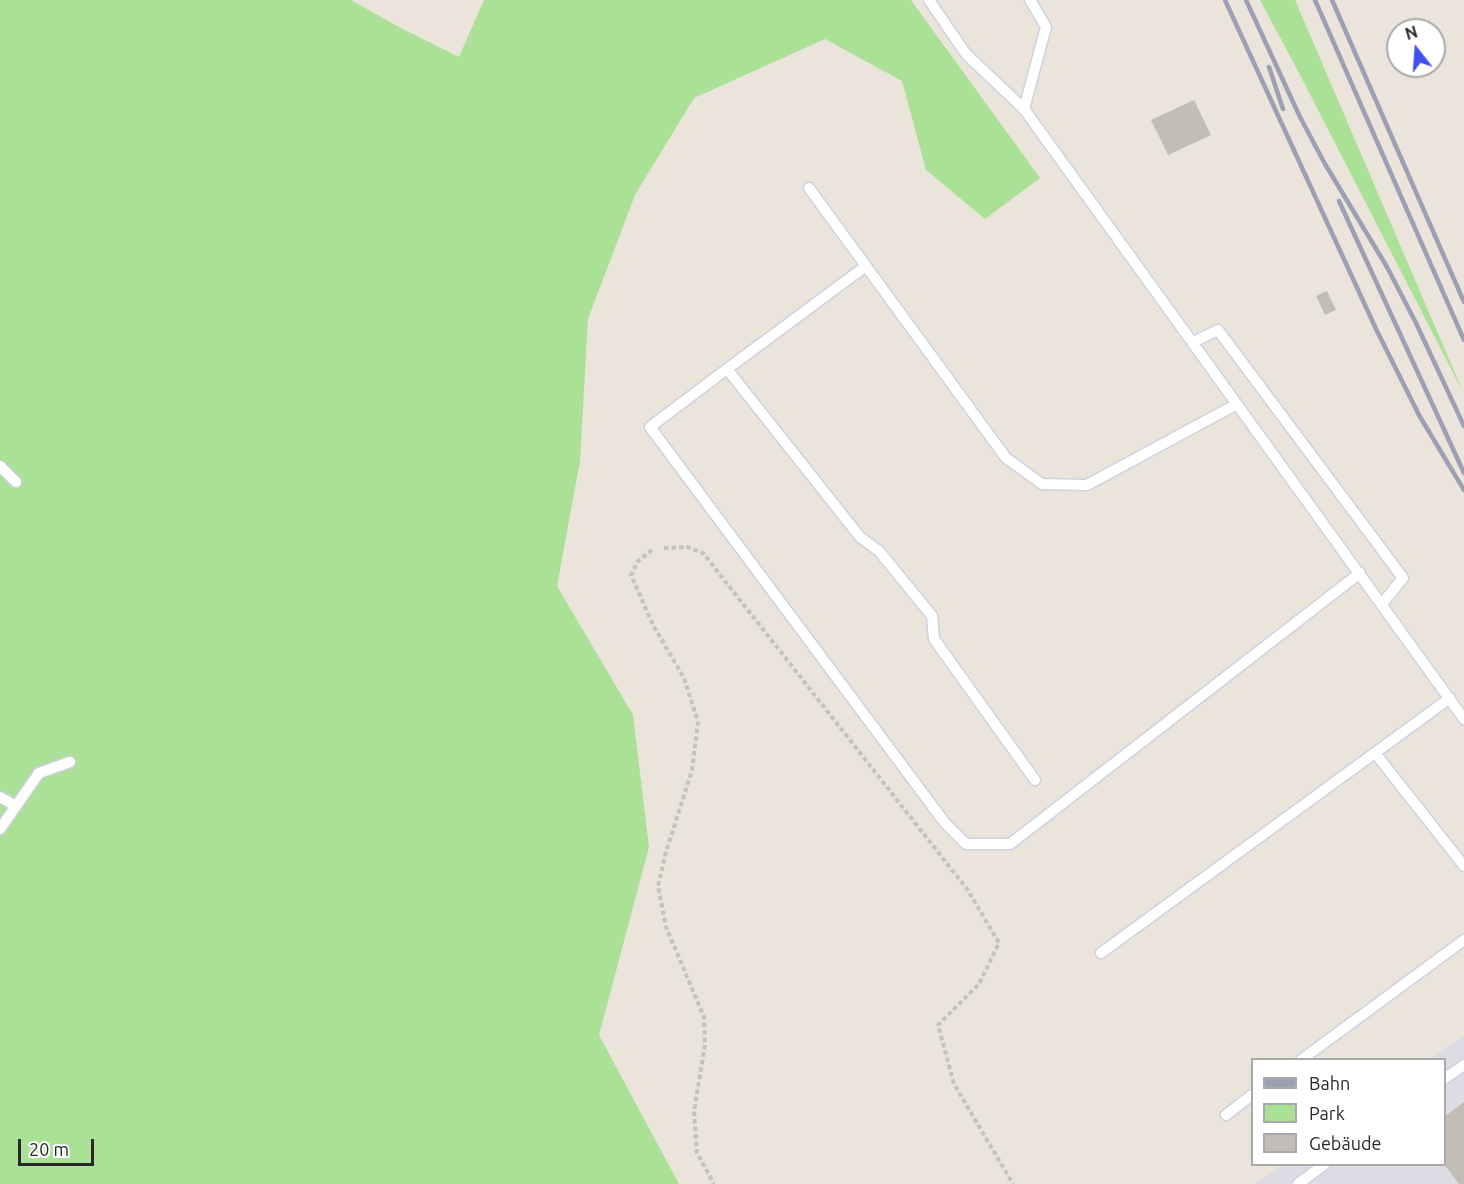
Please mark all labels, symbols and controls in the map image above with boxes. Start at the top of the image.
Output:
north arrow [1386,18,1446,78]
text: N [1403,22,1420,43]
legend [1251,1058,1446,1166]
text: Bahn [1309,1073,1350,1093]
text: Park [1309,1103,1345,1123]
scale bar [21,1127,98,1165]
text: Gebäude [1309,1133,1381,1153]
text: 20 m [29,1139,69,1159]

